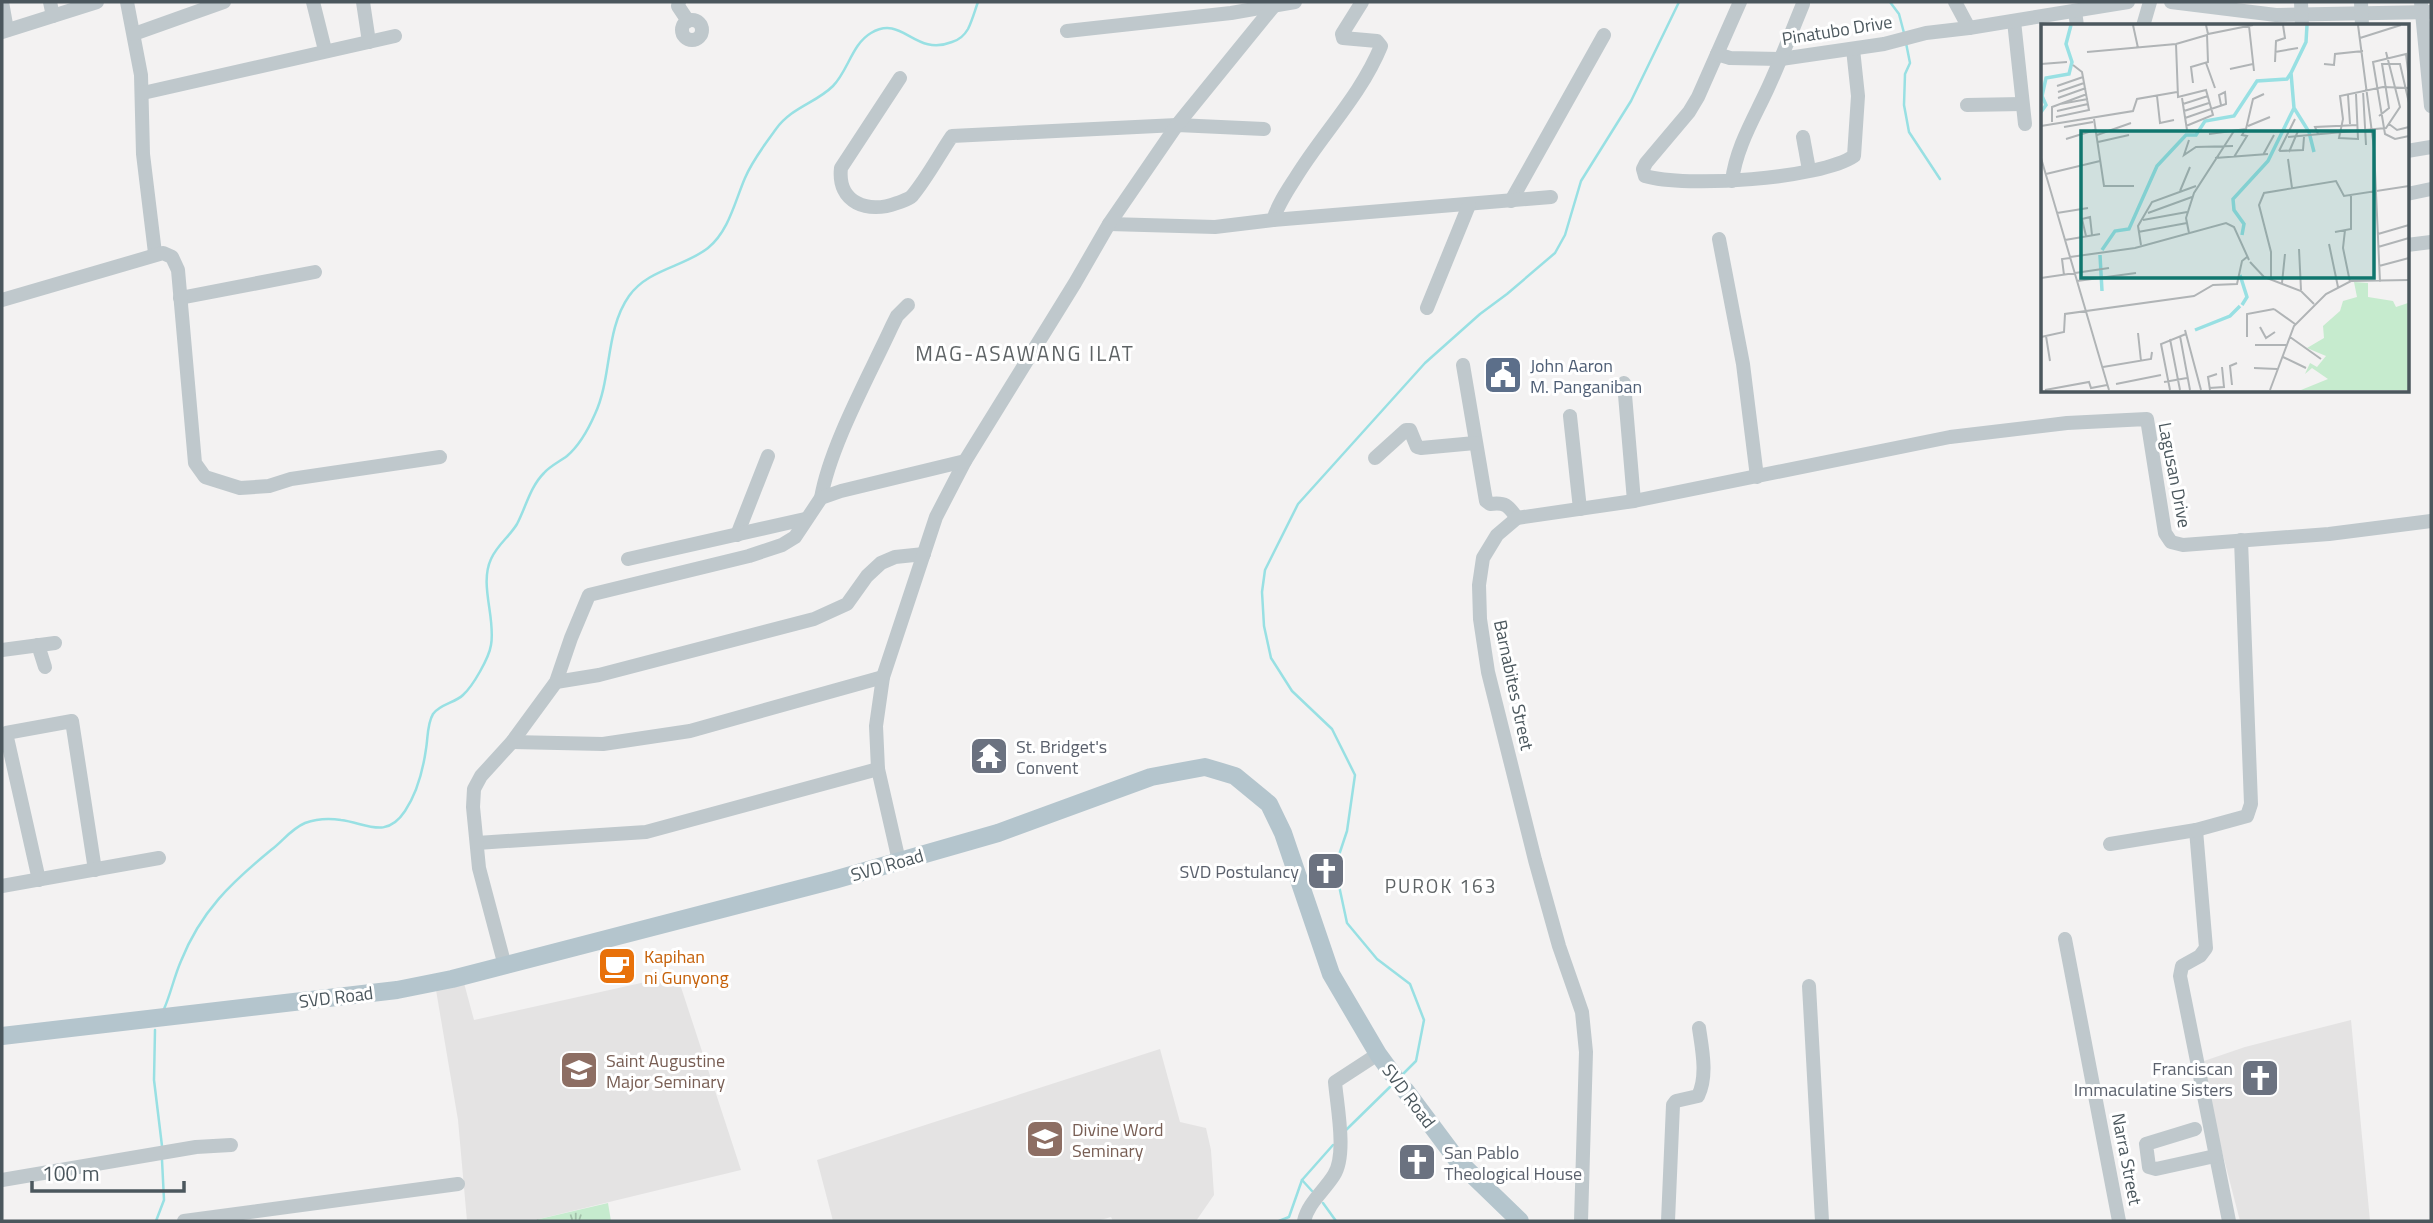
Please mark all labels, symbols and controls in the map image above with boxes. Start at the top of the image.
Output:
street label: Pinatubo Drive [1780,8,1894,52]
inset map [2041,24,2408,392]
district label: MAG-ASAWANG ILAT [915,337,1135,369]
place label: John Aaron M. Panganiban [1530,352,1642,400]
public building icon: John Aaron M. Panganiban [1482,354,1524,396]
street label: Lagusan Drive [2152,420,2198,530]
street label: Barnabites Street [1487,617,1541,753]
place label: St. Bridget's Convent [1016,733,1107,781]
temple icon: St. Bridget's Convent [968,735,1010,777]
street label: SVD Road [847,842,927,888]
church icon: SVD Postulancy [1305,850,1347,892]
place label: SVD Postulancy [1180,858,1299,885]
district label: PUROK 163 [1385,871,1497,900]
place label: Kapihan ni Gunyong [644,943,729,991]
cafe icon: Kapihan ni Gunyong [596,945,638,987]
street label: SVD Road [297,979,375,1015]
place label: Saint Augustine Major Seminary [606,1047,726,1095]
school or university icon: Saint Augustine Major Seminary [558,1049,600,1091]
place label: Franciscan Immaculatine Sisters [2074,1055,2233,1103]
church icon: Franciscan Immaculatine Sisters [2239,1057,2281,1099]
street label: SVD Road [1376,1058,1442,1134]
street label: Narra Street [2105,1111,2149,1208]
place label: Divine Word Seminary [1072,1116,1163,1164]
school or university icon: Divine Word Seminary [1024,1118,1066,1160]
place label: San Pablo Theological House [1444,1139,1582,1187]
church icon: San Pablo Theological House [1396,1141,1438,1183]
scale bar [32,1150,184,1194]
text: 100 m [42,1157,99,1189]

